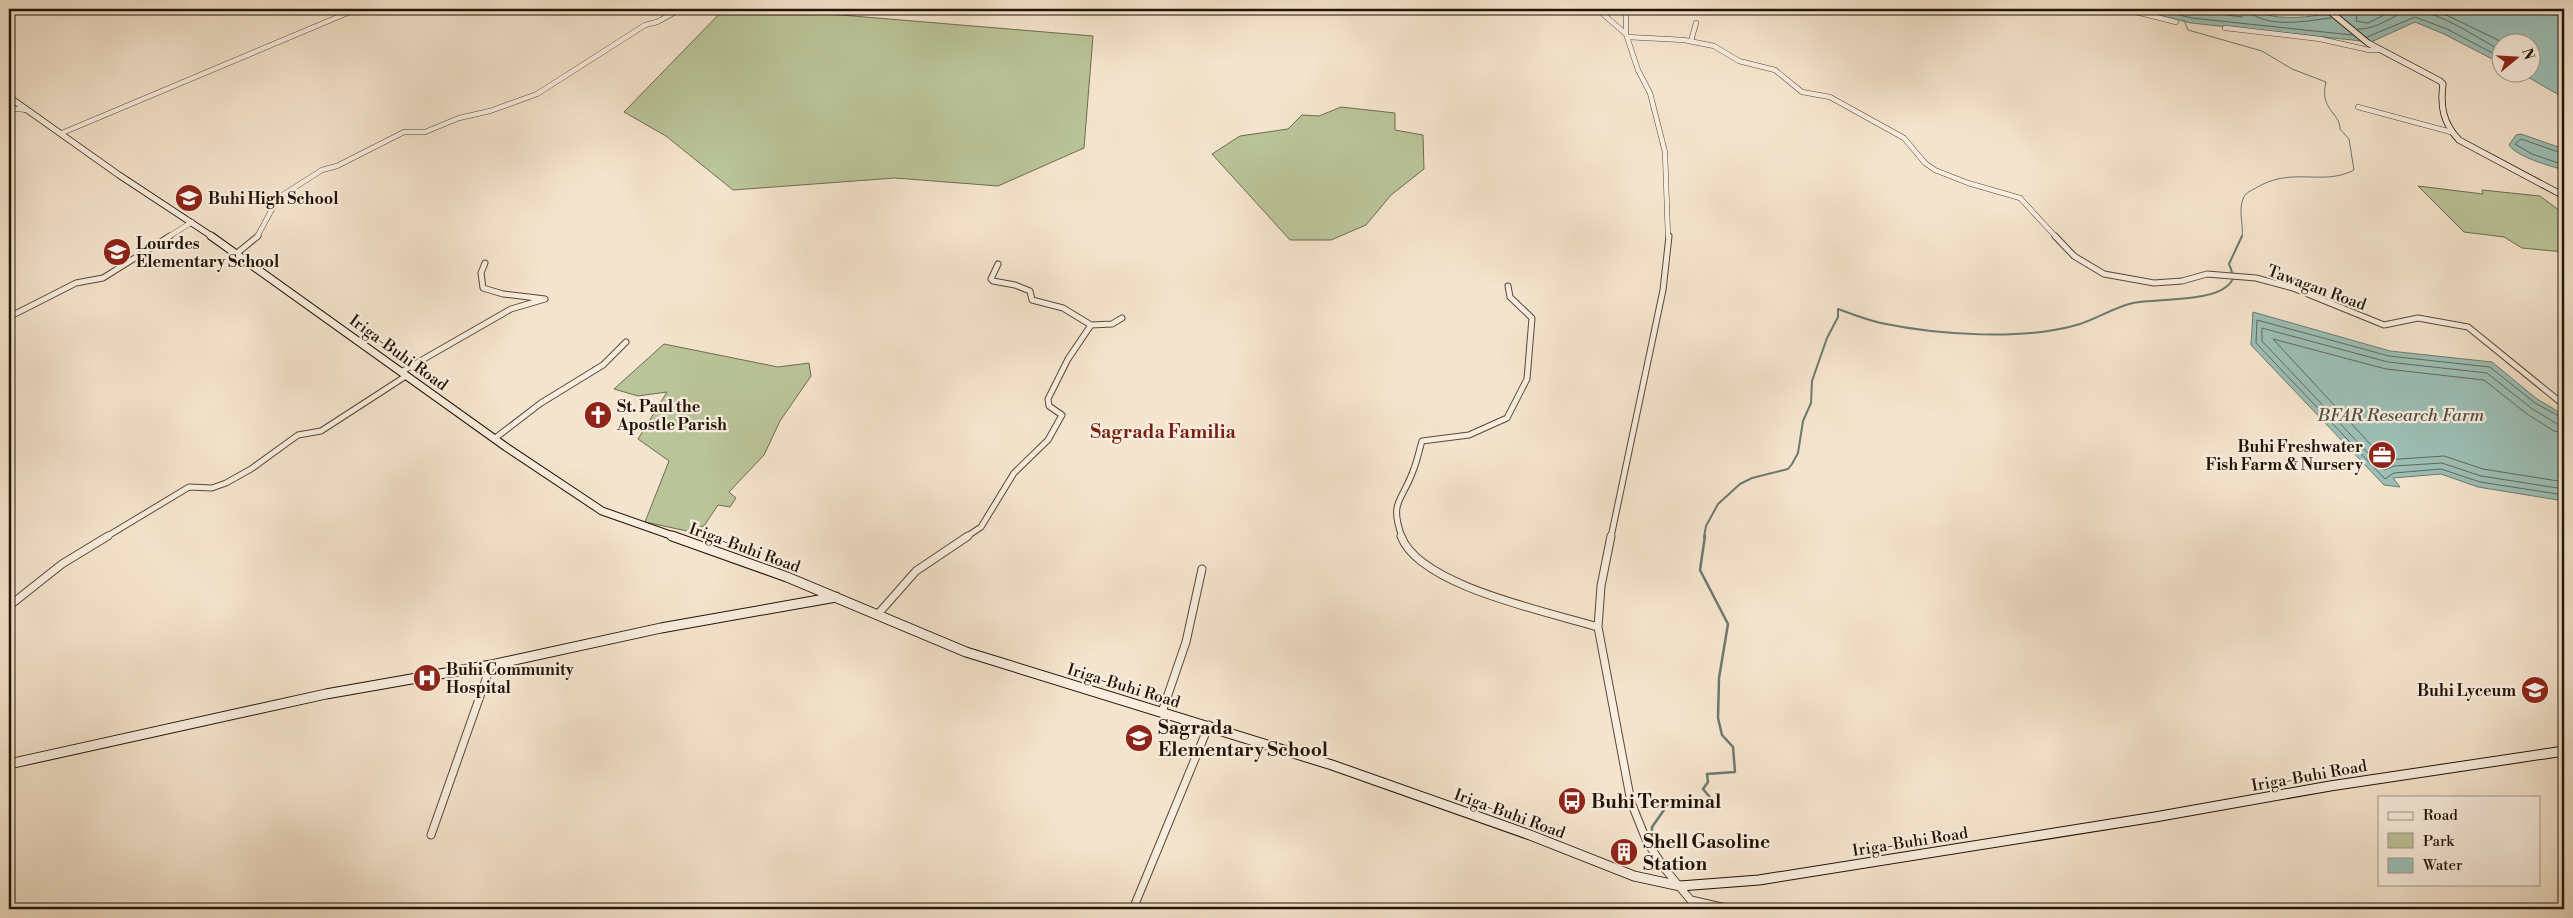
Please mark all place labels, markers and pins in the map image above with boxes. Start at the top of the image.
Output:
school or university icon: Buhi High School [174,183,204,213]
place label: Buhi High School [208,189,339,209]
place label: Lourdes Elementary School [136,234,280,272]
school or university icon: Lourdes Elementary School [102,237,132,267]
place label: St. Paul the Apostle Parish [616,397,727,435]
church icon: St. Paul the Apostle Parish [583,400,613,430]
place label: Buhi Freshwater Fish Farm & Nursery [2205,437,2364,475]
office icon: Buhi Freshwater Fish Farm & Nursery [2367,440,2397,470]
place label: Buhi Community Hospital [446,660,575,698]
hospital icon: Buhi Community Hospital [412,663,442,693]
school or university icon: Buhi Lyceum [2520,675,2550,705]
place label: Buhi Lyceum [2417,681,2516,701]
place label: Sagrada Elementary School [1158,716,1328,762]
school or university icon: Sagrada Elementary School [1124,723,1154,753]
bus stop icon: Buhi Terminal [1557,786,1587,816]
place label: Buhi Terminal [1591,790,1721,814]
place label: Shell Gasoline Station [1643,830,1770,876]
building icon: Shell Gasoline Station [1609,837,1639,867]

